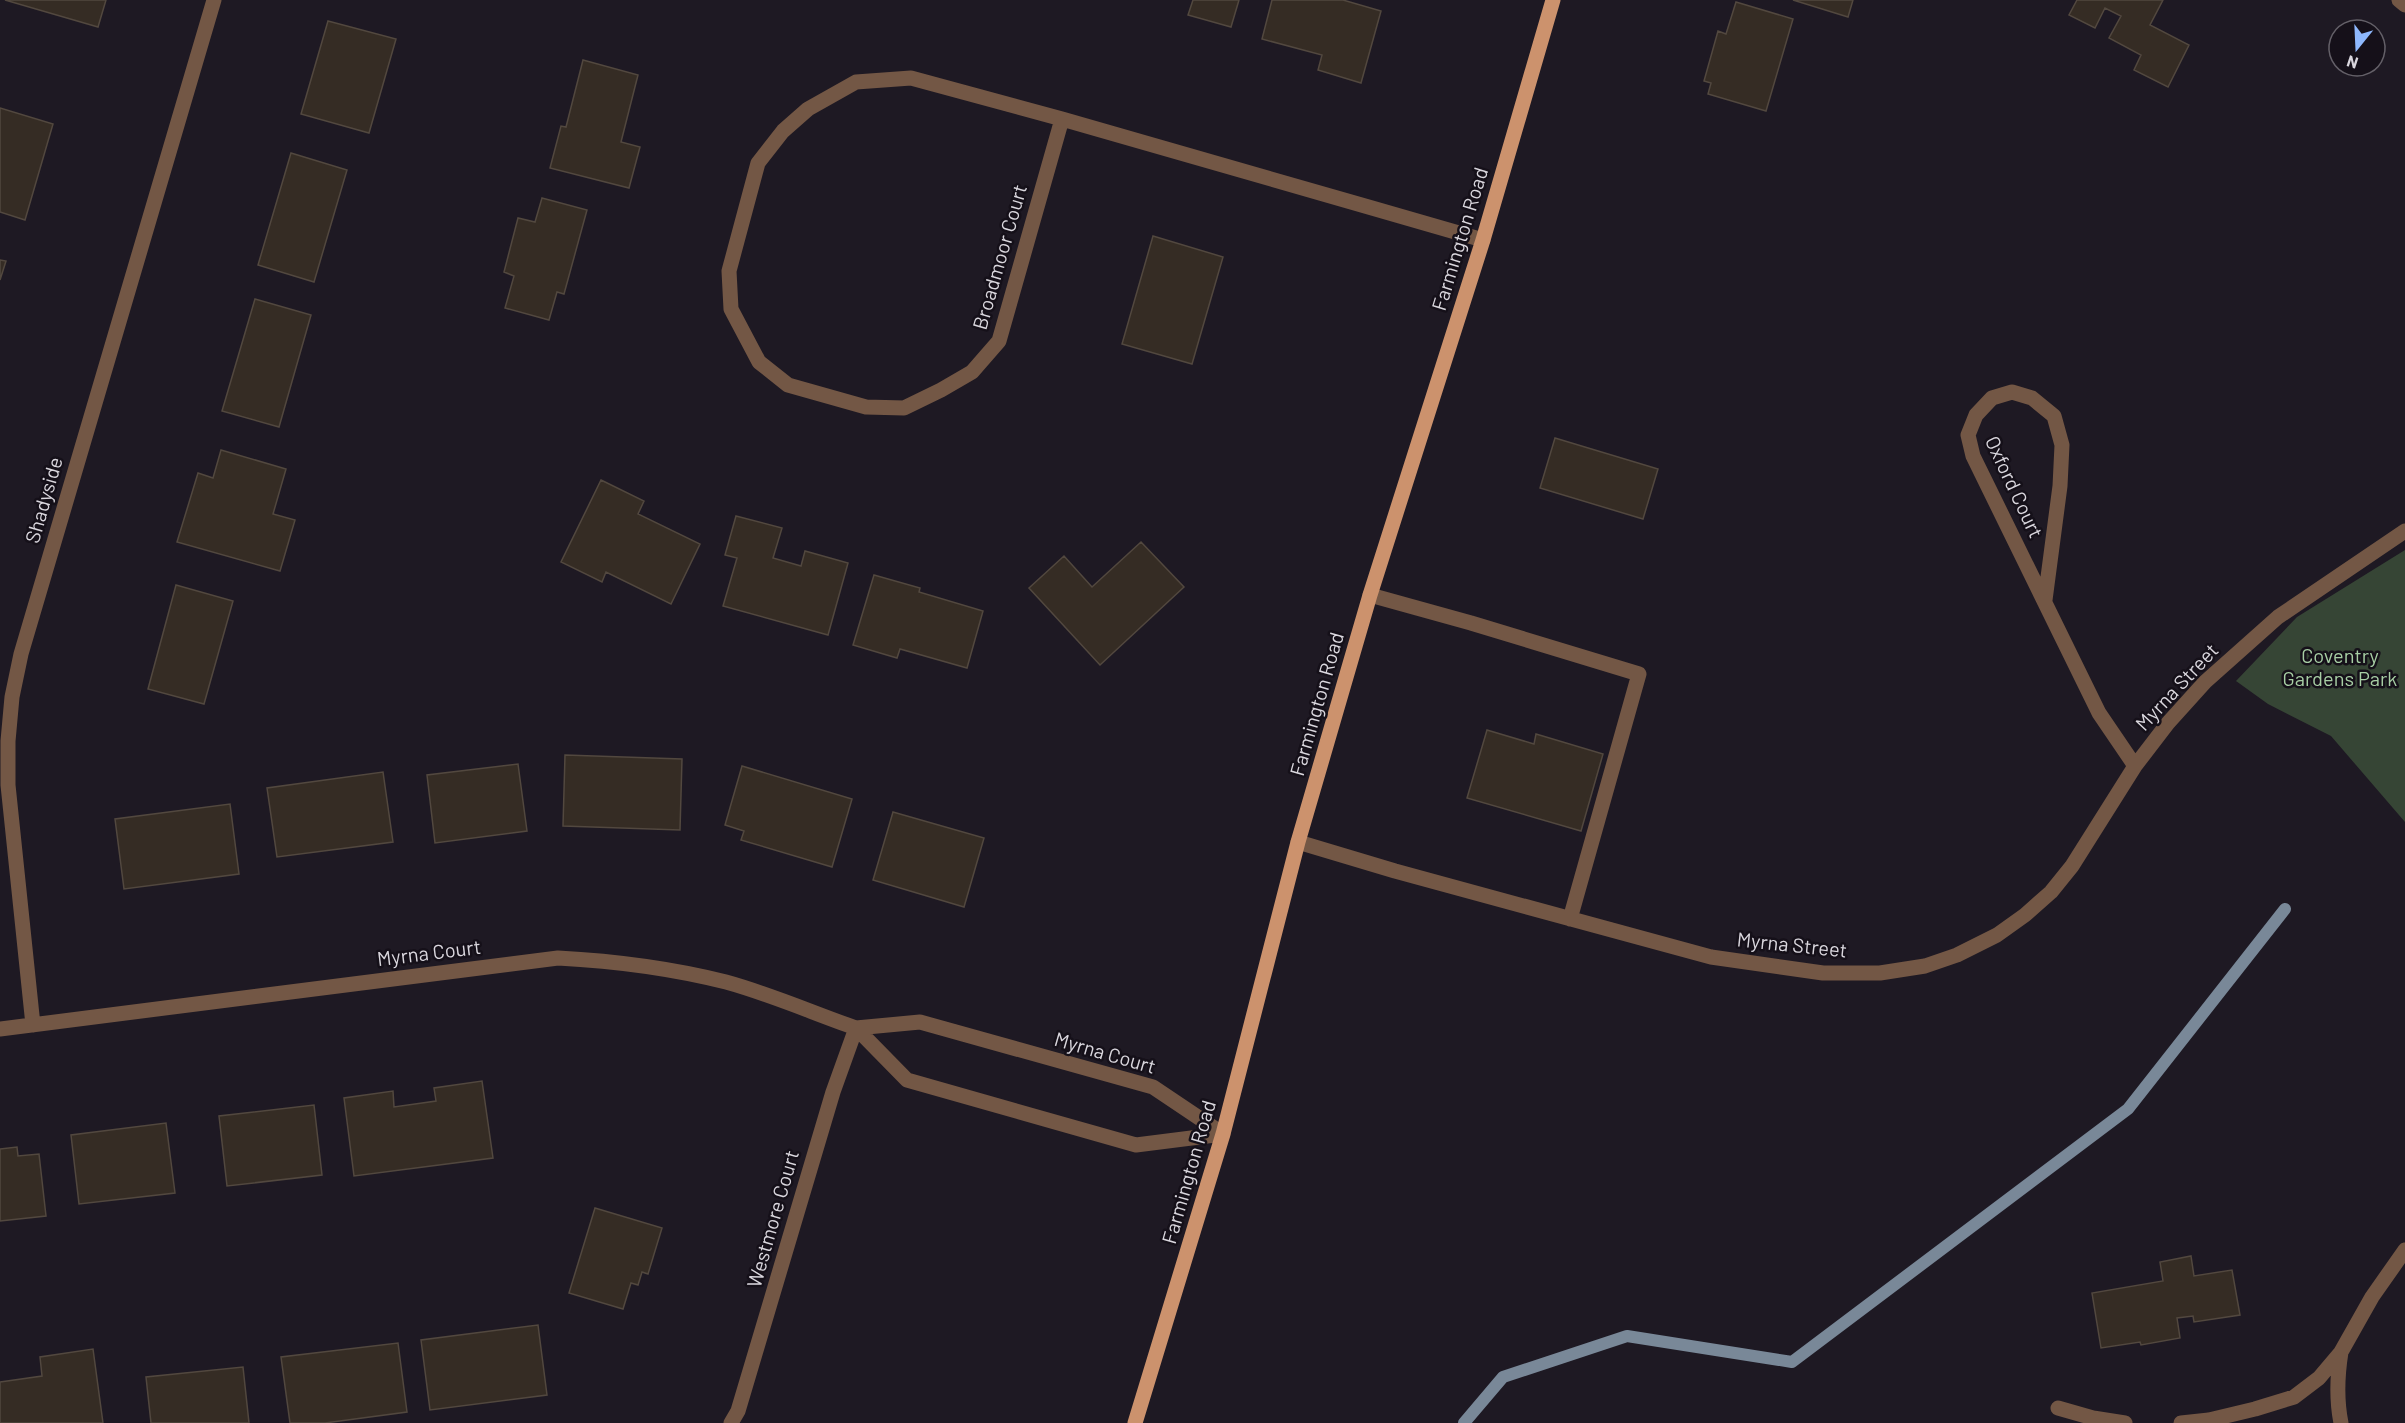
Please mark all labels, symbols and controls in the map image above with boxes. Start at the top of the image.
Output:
north arrow [2327,18,2387,78]
text: N [2344,52,2360,73]
street label: Farmington Road [1426,164,1492,313]
street label: Broadmoor Court [967,181,1031,332]
street label: Oxford Court [1981,432,2049,541]
street label: Shadyside [19,454,67,546]
street label: Farmington Road [1284,629,1348,778]
street label: Myrna Street [2130,638,2223,735]
park label: Coventry Gardens Park [2283,643,2397,690]
street label: Myrna Street [1736,926,1848,962]
street label: Myrna Court [376,934,482,970]
street label: Myrna Court [1052,1026,1159,1078]
street label: Farmington Road [1156,1097,1220,1246]
street label: Westmore Court [741,1147,803,1290]

